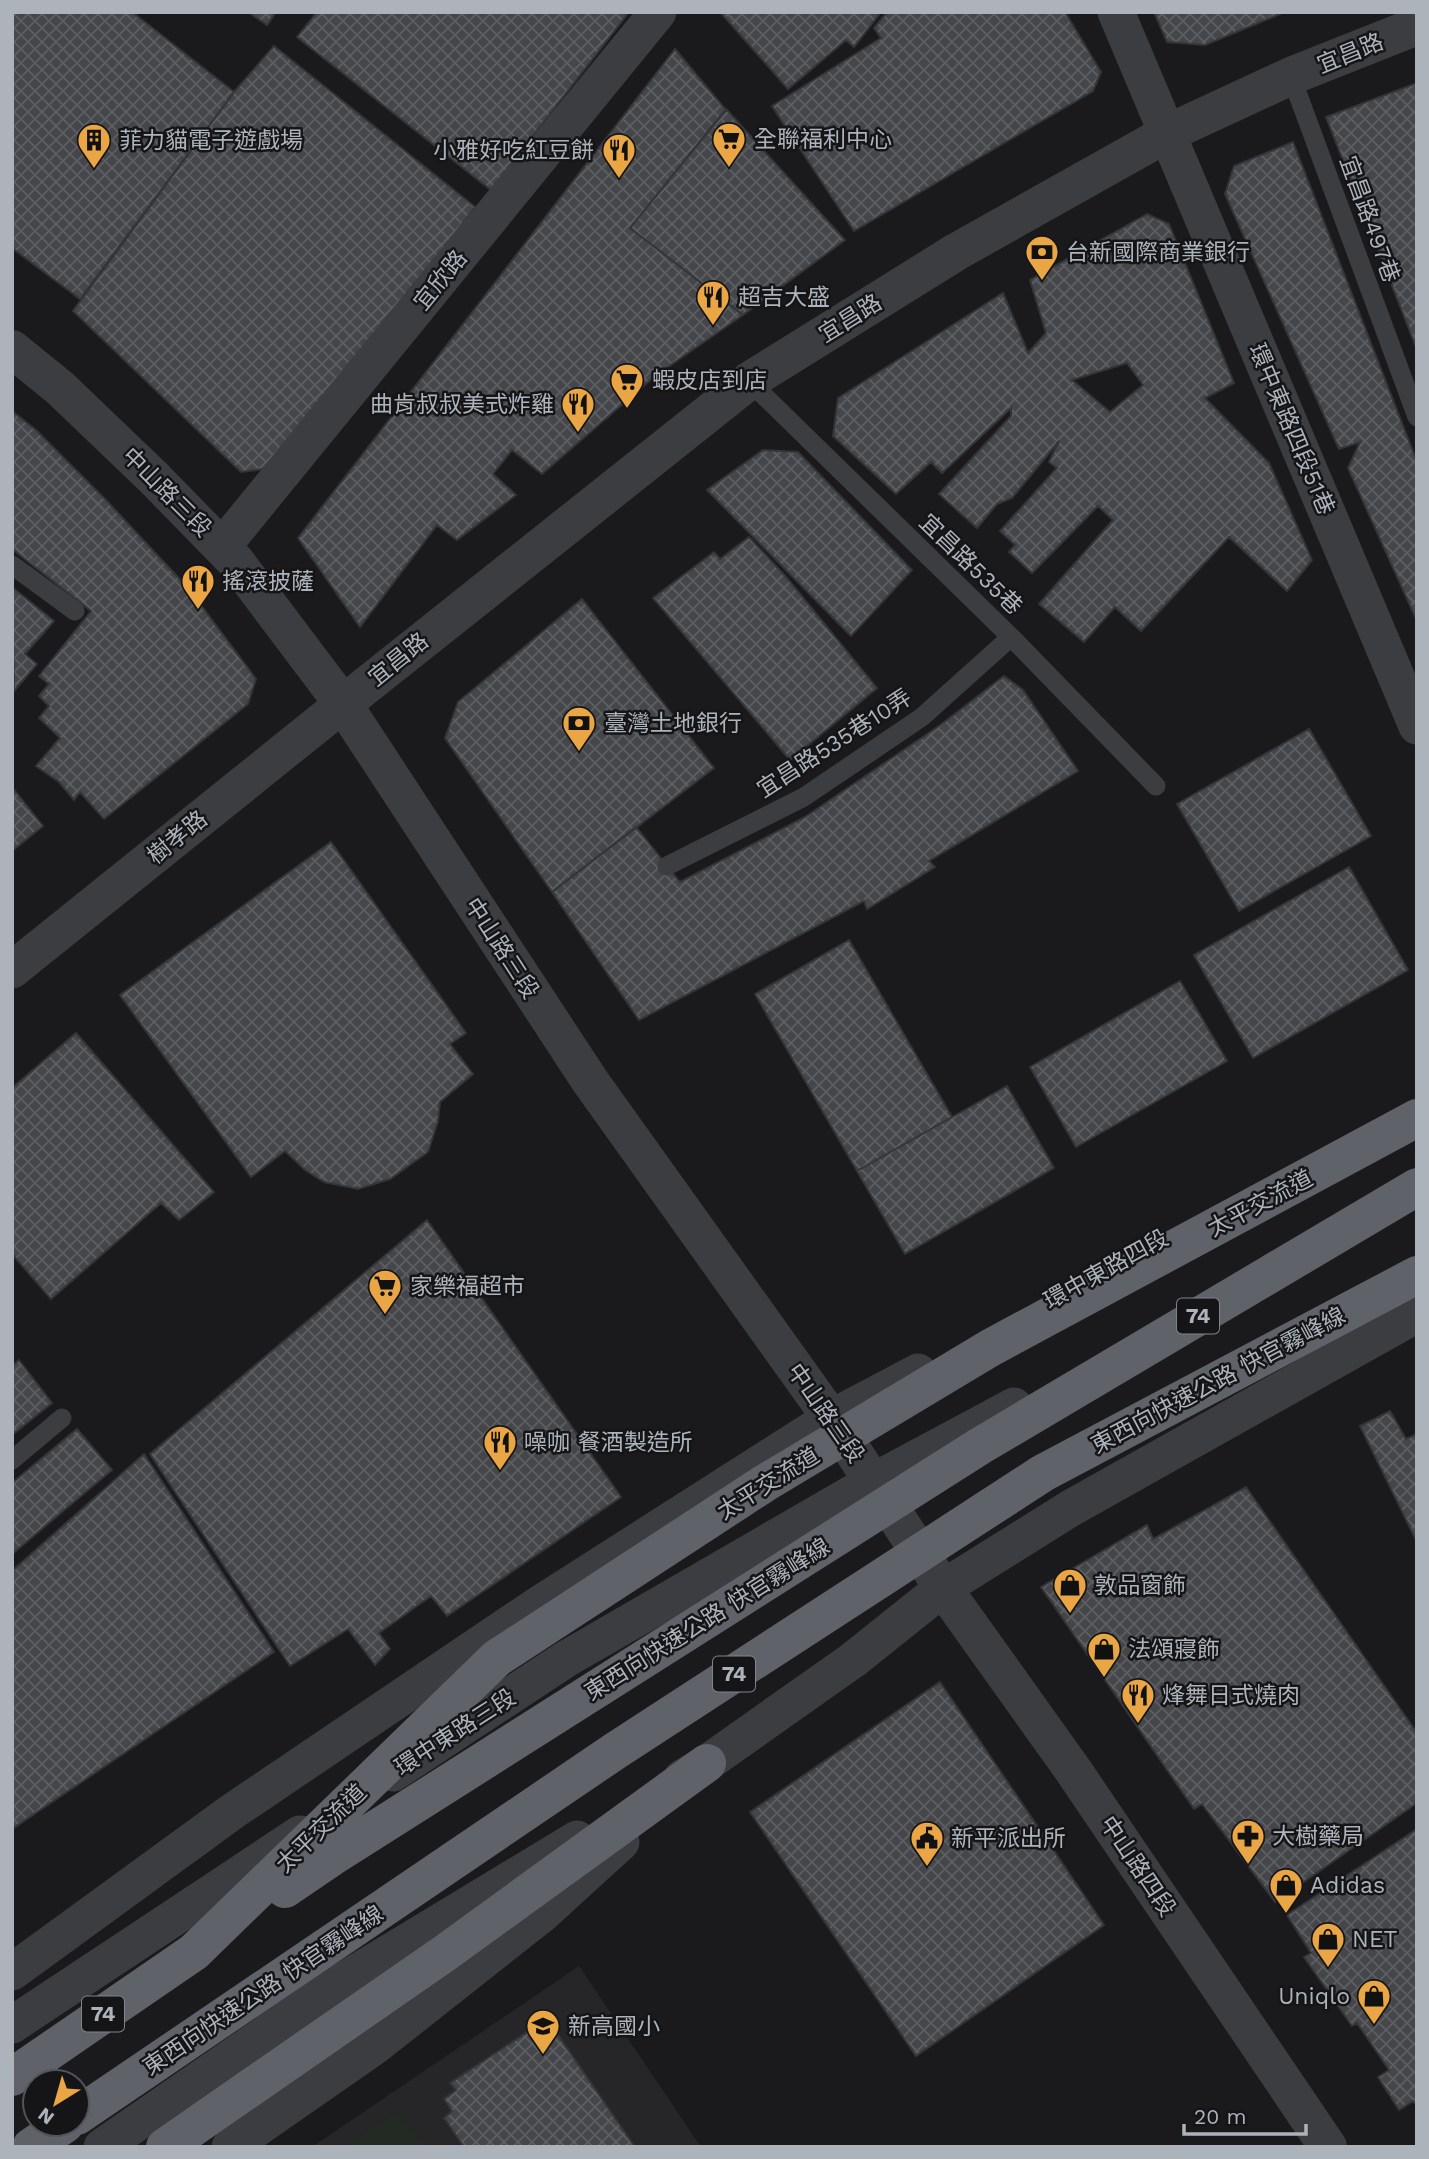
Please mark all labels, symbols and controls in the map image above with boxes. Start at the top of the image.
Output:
street label: 宜昌路 [1313,28,1387,79]
supermarket icon: 全聯福利中心 [710,120,748,169]
building icon: 菲力貓電子遊戲場 [75,121,113,170]
place label: 全聯福利中心 [754,126,892,153]
place label: 菲力貓電子遊戲場 [119,127,303,154]
restaurant icon: 小雅好吃紅豆餅 [600,131,638,180]
place label: 小雅好吃紅豆餅 [433,137,594,164]
street label: 宜昌路497巷 [1334,152,1405,286]
bank icon: 台新國際商業銀行 [1023,233,1061,282]
place label: 台新國際商業銀行 [1066,239,1250,266]
street label: 宜欣路 [408,245,473,316]
restaurant icon: 超吉大盛 [694,278,732,327]
place label: 超吉大盛 [738,284,830,311]
street label: 宜昌路 [814,289,887,348]
street label: 環中東路四段51巷 [1243,340,1340,519]
supermarket icon: 蝦皮店到店 [608,361,646,410]
place label: 蝦皮店到店 [652,367,767,394]
restaurant icon: 曲肯叔叔美式炸雞 [559,385,597,434]
place label: 曲肯叔叔美式炸雞 [370,391,554,418]
street label: 中山路三段 [116,442,217,543]
street label: 宜昌路535巷 [914,509,1028,620]
restaurant icon: 搖滾披薩 [179,562,217,611]
place label: 搖滾披薩 [222,568,314,595]
street label: 宜昌路 [363,627,434,692]
street label: 宜昌路535巷10弄 [752,683,916,803]
bank icon: 臺灣土地銀行 [560,704,598,753]
place label: 臺灣土地銀行 [604,710,742,737]
street label: 樹孝路 [142,805,213,870]
street label: 中山路三段 [459,893,544,1004]
street label: 太平交流道 [1203,1165,1317,1242]
street label: 環中東路四段 [1039,1224,1173,1315]
supermarket icon: 家樂福超市 [366,1267,404,1316]
place label: 家樂福超市 [410,1273,525,1300]
road number: 74 [1177,1298,1219,1334]
street label: 東西向快速公路 快官霧峰線 [1087,1302,1350,1459]
street label: 中山路三段 [782,1358,870,1468]
restaurant icon: 噪咖 餐酒製造所 [481,1423,519,1472]
place label: 噪咖 餐酒製造所 [524,1429,693,1456]
street label: 太平交流道 [712,1442,824,1525]
street label: 東西向快速公路 快官霧峰線 [580,1533,835,1706]
shop icon: 敦品窗飾 [1051,1566,1089,1615]
place label: 敦品窗飾 [1094,1572,1186,1599]
shop icon: 法頌寢飾 [1085,1630,1123,1679]
place label: 法頌寢飾 [1128,1636,1220,1663]
road number: 74 [713,1656,755,1692]
restaurant icon: 烽舞日式燒肉 [1119,1676,1157,1725]
place label: 烽舞日式燒肉 [1162,1682,1300,1709]
street label: 環中東路三段 [390,1684,520,1781]
street label: 太平交流道 [271,1779,372,1878]
street label: 中山路四段 [1094,1811,1181,1921]
pharmacy icon: 大樹藥局 [1229,1817,1267,1866]
public building icon: 新平派出所 [908,1819,946,1868]
place label: 大樹藥局 [1272,1823,1364,1850]
place label: 新平派出所 [951,1825,1066,1852]
shop icon: Adidas [1267,1866,1305,1915]
place label: Adidas [1310,1872,1385,1899]
street label: 東西向快速公路 快官霧峰線 [138,1900,388,2081]
shop icon: NET [1309,1920,1347,1969]
place label: NET [1352,1926,1398,1953]
shop icon: Uniqlo [1355,1977,1393,2026]
place label: Uniqlo [1278,1983,1350,2010]
road number: 74 [82,1996,124,2032]
school or university icon: 新高國小 [524,2007,562,2056]
place label: 新高國小 [568,2013,660,2040]
north arrow [21,2068,91,2138]
scale bar [1184,2092,1306,2136]
text: N [34,2103,59,2130]
text: 20 m [1194,2104,1246,2129]

